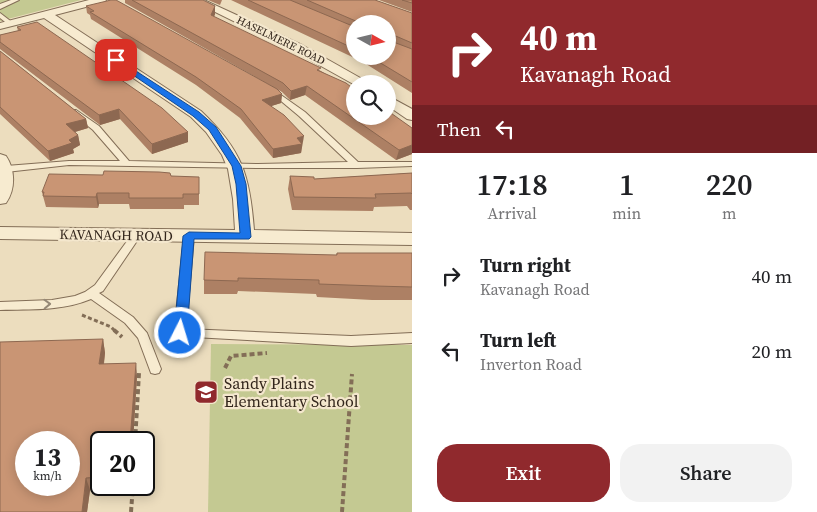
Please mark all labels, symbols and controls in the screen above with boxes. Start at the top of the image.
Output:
street label: HASELMERE ROAD [234,12,328,68]
text: 40 m [520,14,597,62]
north arrow [346,15,396,65]
map controls [346,15,396,125]
icon: right [437,20,502,85]
pin [95,39,137,81]
icon: arrive [102,46,130,74]
text: Kavanagh Road [520,59,671,89]
button: search [346,75,396,125]
icon: left [491,115,519,143]
text: Then [437,116,481,142]
text: 17:18 [476,164,548,205]
text: 1 [619,164,635,205]
text: 220 [706,164,753,205]
text: Arrival [487,202,537,224]
text: min [612,202,641,224]
text: m [722,202,736,224]
street label: KAVANAGH ROAD [59,224,173,246]
text: Turn right [480,252,571,278]
icon: right [437,262,465,290]
text: 40 m [751,263,792,289]
text: Kavanagh Road [480,278,590,300]
one-way arrow [43,299,51,309]
position arrow [153,306,205,358]
text: Turn left [480,327,556,353]
icon: left [437,337,465,365]
text: 20 m [751,338,792,364]
text: Inverton Road [480,353,582,375]
place label: Sandy Plains Elementary School [224,372,359,412]
school or university icon: Sandy Plains Elementary School [193,379,219,405]
speed limit sign: 20 [90,431,155,496]
text: 13 [34,440,61,474]
button: Exit [437,444,610,502]
button: Share [620,444,792,502]
text: km/h [33,468,62,484]

